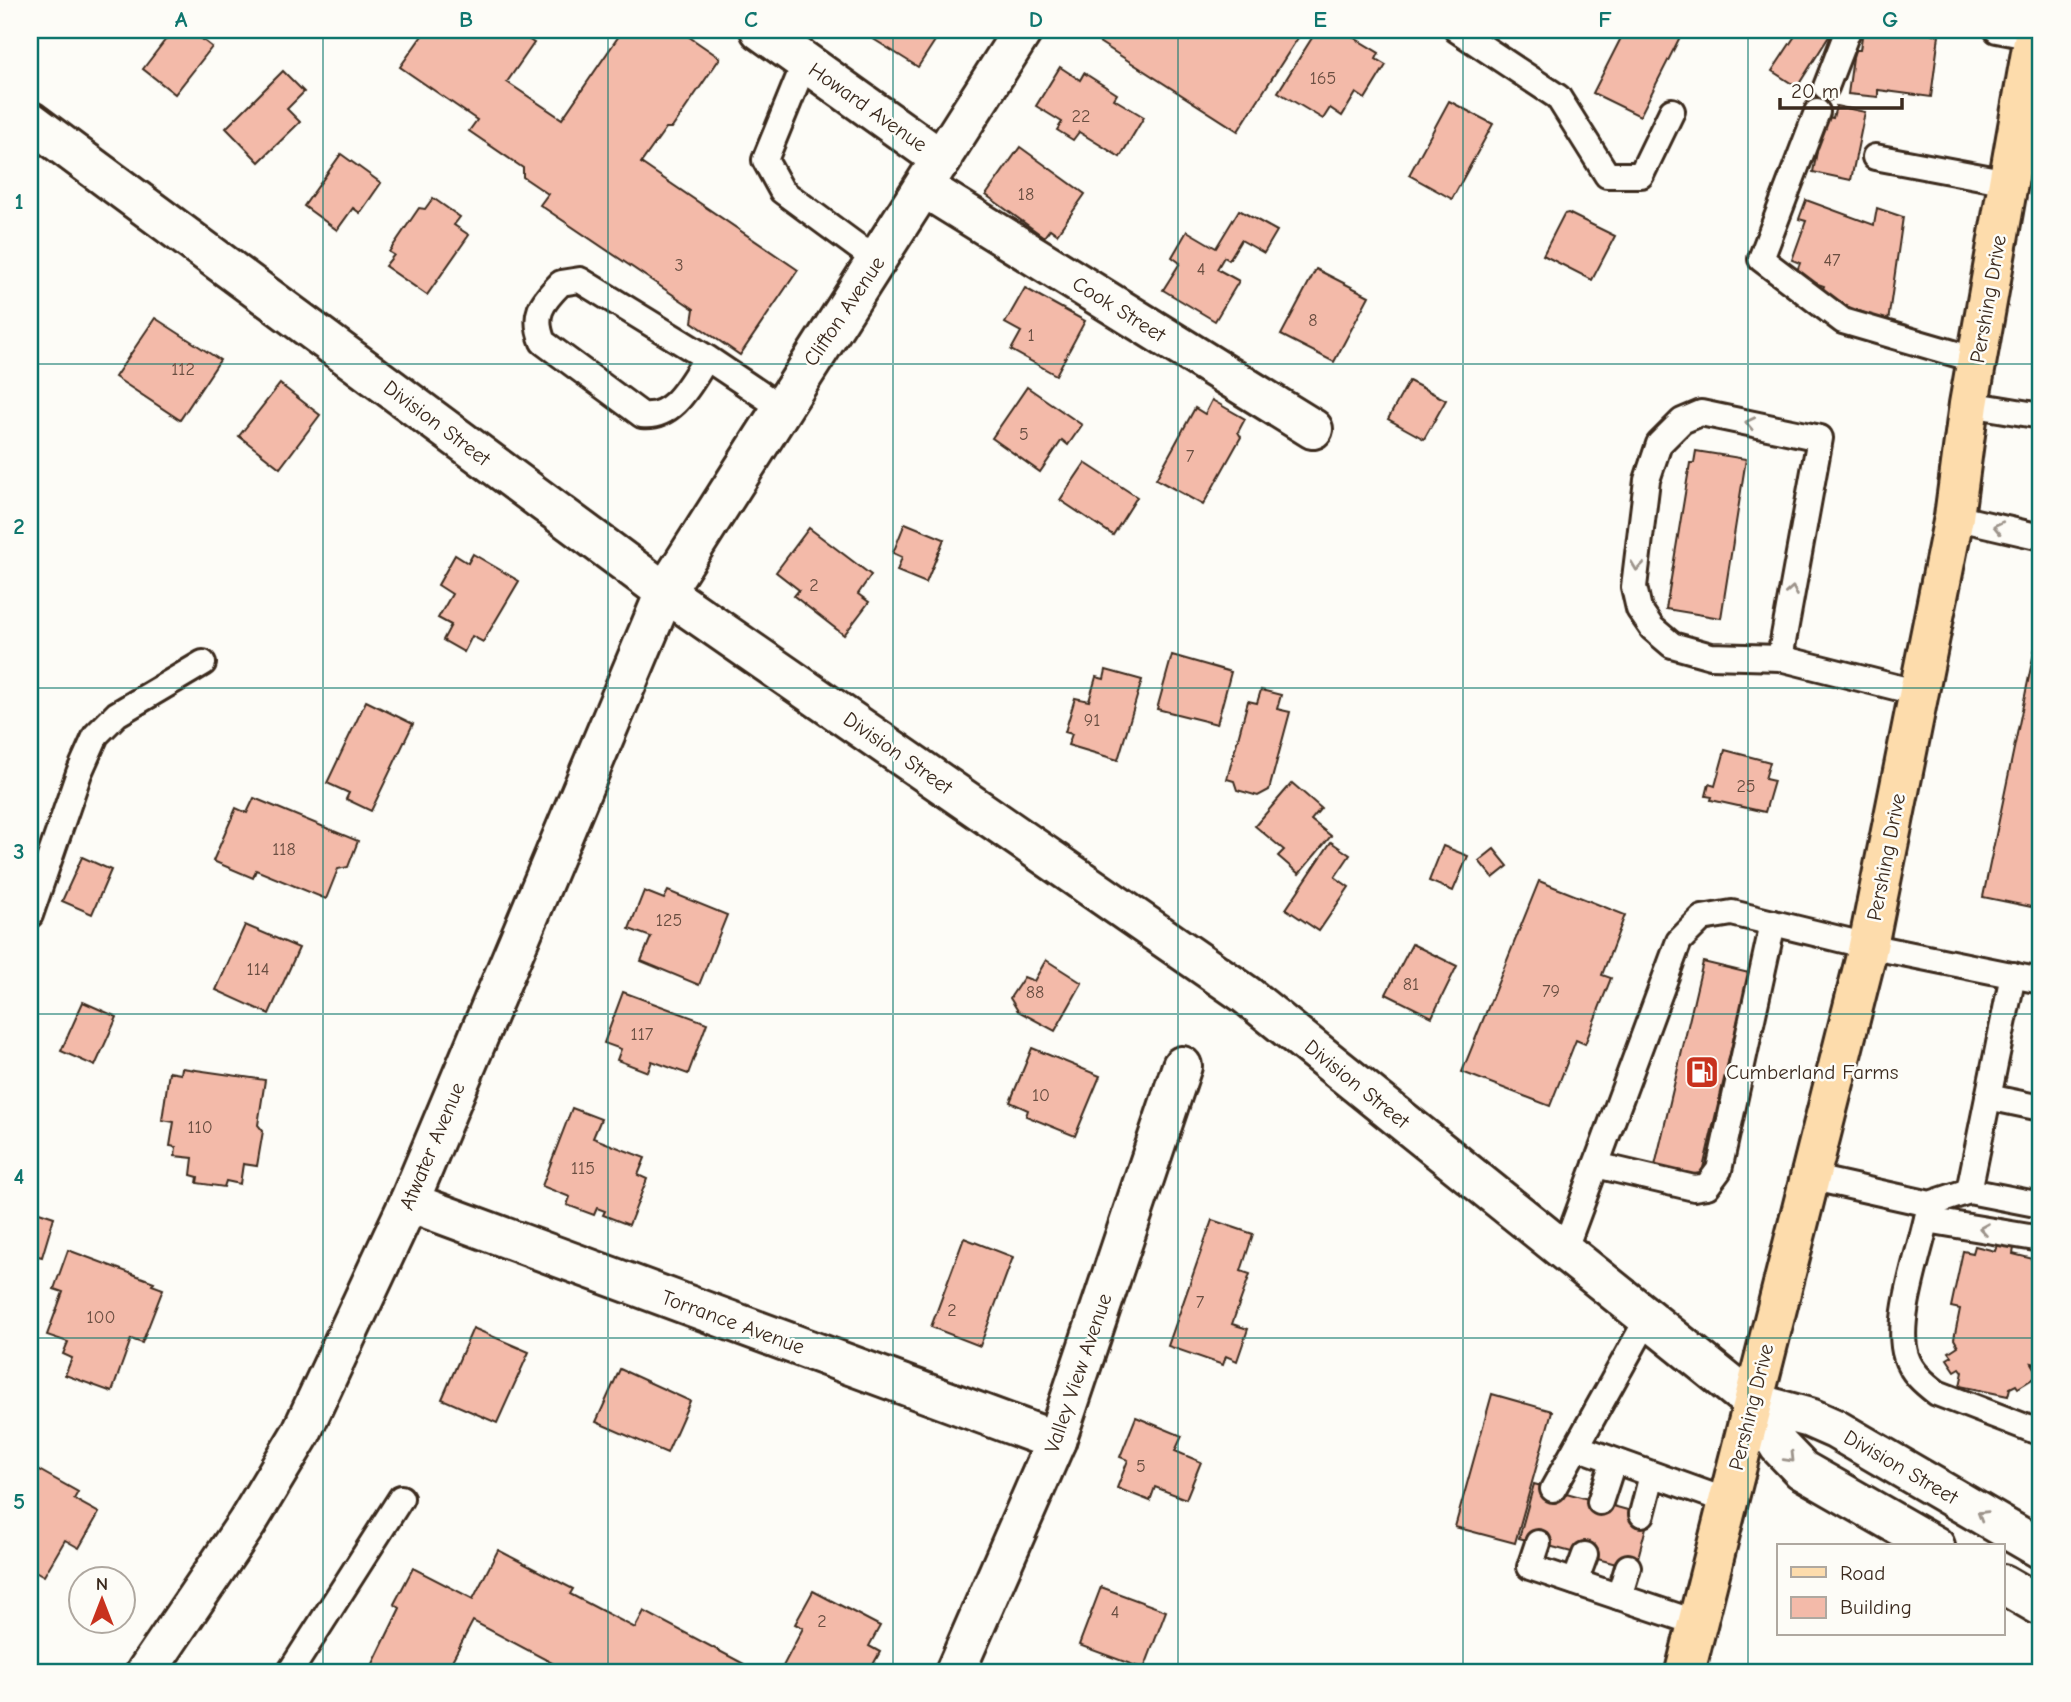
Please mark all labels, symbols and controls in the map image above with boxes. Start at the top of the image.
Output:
text: A [175,6,188,33]
text: B [459,6,473,33]
text: C [744,6,758,33]
text: D [1029,6,1043,33]
text: E [1313,6,1327,33]
text: F [1598,6,1612,33]
text: G [1882,6,1898,33]
street label: Howard Avenue [804,57,932,157]
scale bar [1780,66,1903,110]
house number: 165 [1310,68,1336,89]
text: 20 m [1791,79,1839,103]
house number: 22 [1072,106,1090,127]
house number: 18 [1018,184,1034,205]
text: 1 [14,188,24,215]
street label: Pershing Drive [1965,233,2011,365]
house number: 47 [1823,250,1841,271]
street label: Clifton Avenue [798,252,890,370]
house number: 3 [674,255,684,276]
house number: 4 [1197,259,1205,280]
street label: Cook Street [1068,271,1171,347]
house number: 8 [1308,310,1318,331]
house number: 1 [1027,325,1035,346]
house number: 112 [171,359,195,380]
street label: Division Street [379,375,496,472]
one-way arrow [1744,417,1756,432]
house number: 5 [1019,424,1029,445]
house number: 7 [1186,446,1195,467]
text: 2 [13,513,25,540]
one-way arrow [1992,521,2004,535]
one-way arrow [1629,560,1644,572]
house number: 2 [809,575,819,596]
one-way arrow [1784,585,1799,597]
street label: Division Street [839,707,958,800]
house number: 91 [1084,710,1100,731]
house number: 25 [1736,776,1756,797]
street label: Pershing Drive [1862,791,1910,923]
text: 3 [13,838,25,865]
house number: 118 [272,839,296,860]
house number: 125 [656,910,682,931]
house number: 114 [247,959,269,980]
house number: 81 [1403,974,1419,995]
house number: 79 [1542,981,1560,1002]
house number: 88 [1026,982,1044,1003]
house number: 117 [631,1024,654,1045]
street label: Division Street [1300,1035,1415,1134]
fuel station icon: Cumberland Farms [1683,1053,1721,1091]
place label: Cumberland Farms [1726,1060,1898,1084]
street label: Atwater Avenue [394,1079,470,1213]
house number: 10 [1032,1085,1050,1106]
house number: 110 [187,1117,213,1138]
house number: 115 [571,1158,595,1179]
text: 4 [14,1163,25,1190]
one-way arrow [1978,1222,1990,1237]
street label: Torrance Avenue [658,1285,808,1359]
street label: Valley View Avenue [1039,1290,1117,1456]
house number: 7 [1196,1292,1205,1313]
house number: 2 [947,1300,957,1321]
house number: 100 [86,1307,116,1328]
street label: Pershing Drive [1724,1341,1778,1473]
street label: Division Street [1840,1425,1963,1510]
one-way arrow [1782,1450,1795,1463]
house number: 5 [1136,1456,1146,1477]
text: 5 [13,1488,25,1515]
one-way arrow [1977,1510,1990,1523]
legend [1777,1544,2004,1636]
text: Road [1840,1561,1885,1585]
north arrow [66,1566,136,1636]
text: N [96,1573,108,1595]
text: Building [1840,1595,1912,1619]
house number: 4 [1111,1602,1119,1623]
house number: 2 [817,1611,827,1632]

